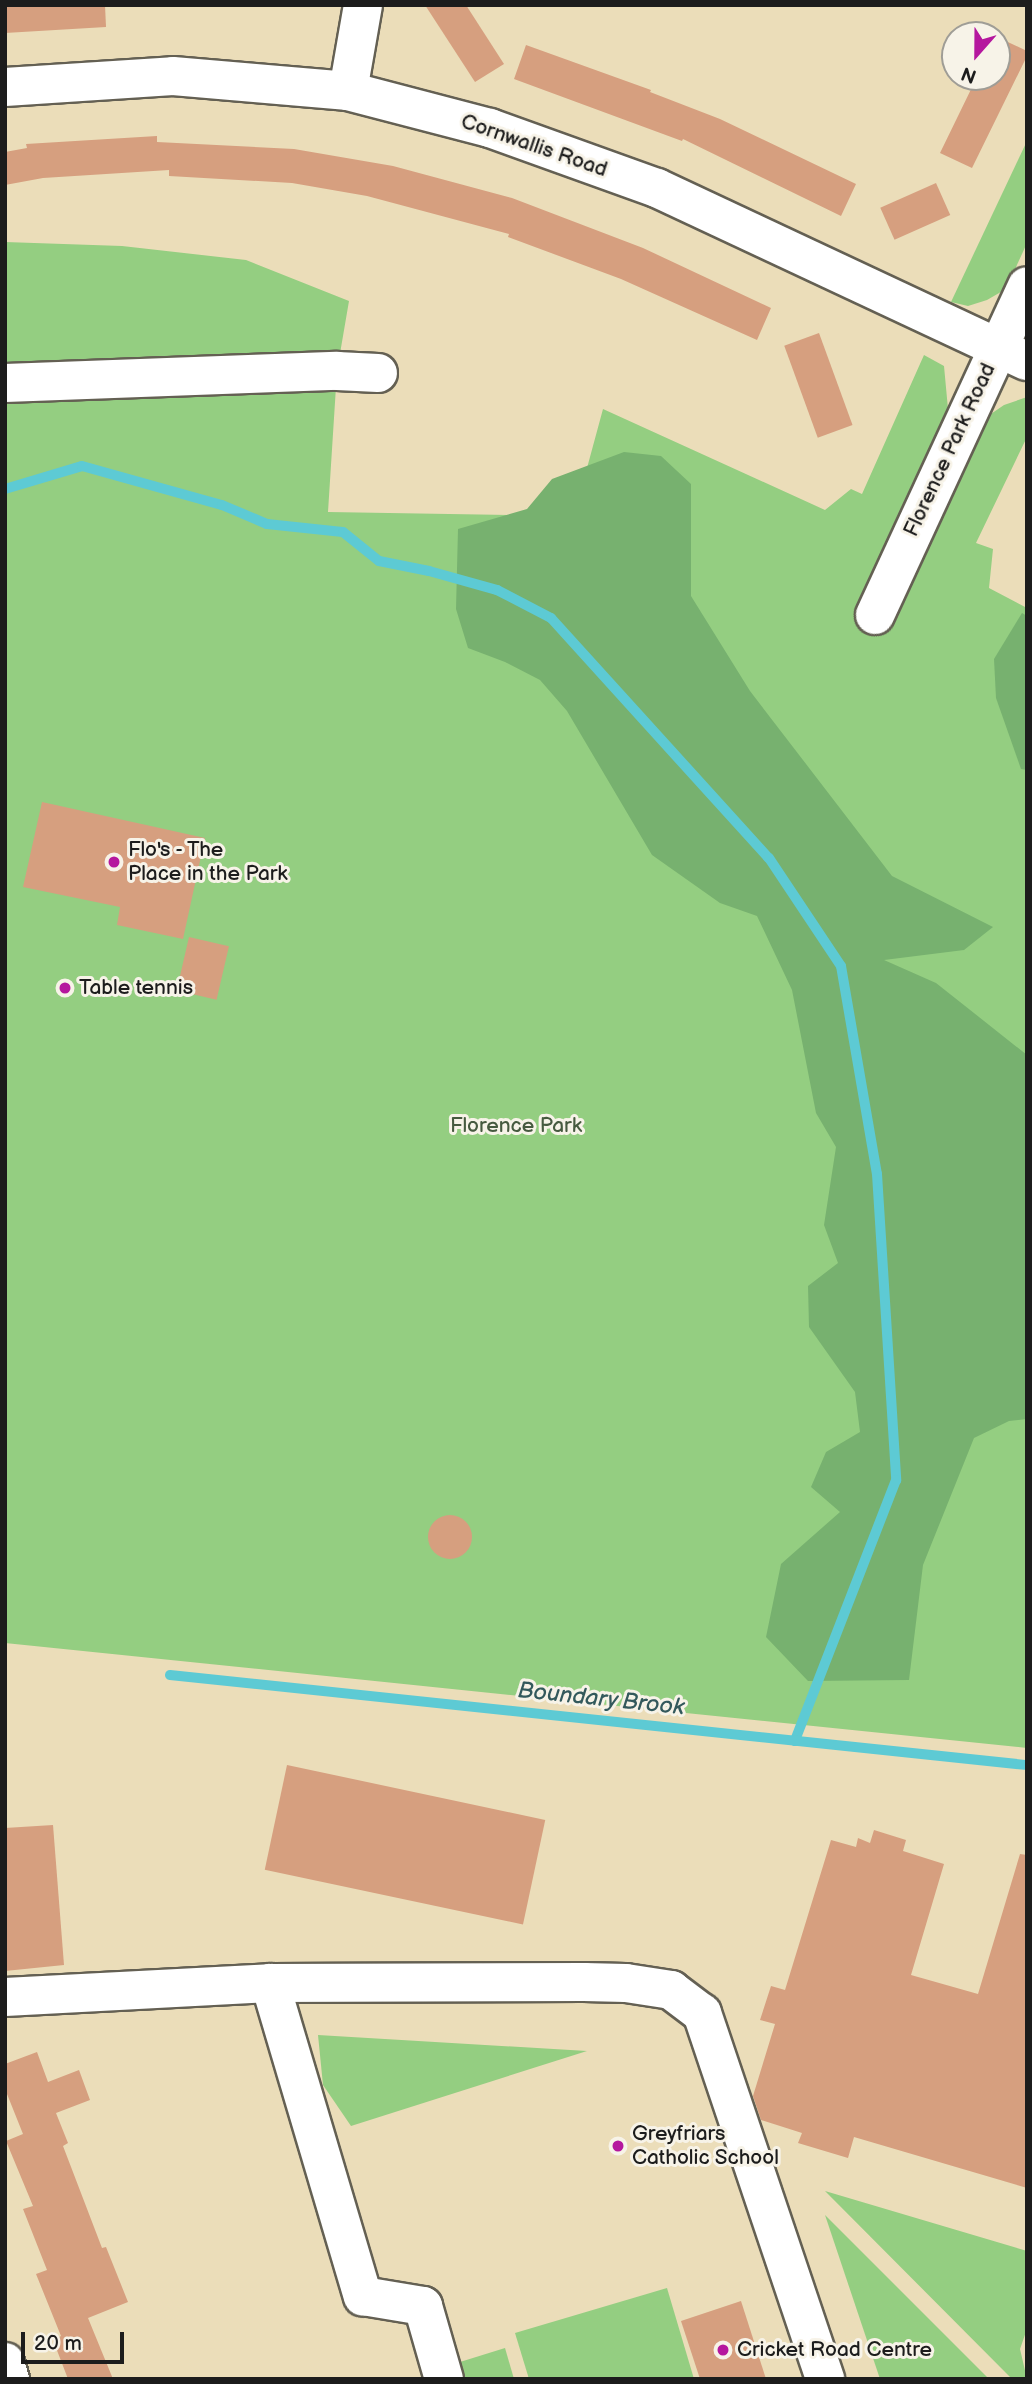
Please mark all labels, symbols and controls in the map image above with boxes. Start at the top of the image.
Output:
north arrow [941,21,1011,91]
text: N [958,61,980,87]
street label: Cornwallis Road [458,109,610,183]
street label: Florence Park Road [899,359,1001,541]
place label: Flo's - The Place in the Park [128,837,288,887]
marker: Flo's - The Place in the Park [106,854,122,870]
place label: Table tennis [79,975,193,1001]
marker: Table tennis [57,980,73,996]
park label: Florence Park [450,1113,582,1139]
water label: Boundary Brook [516,1676,686,1722]
place label: Greyfriars Catholic School [632,2121,779,2171]
marker: Greyfriars Catholic School [610,2138,626,2154]
scale bar [24,2318,128,2362]
text: 20 m [34,2331,82,2356]
place label: Cricket Road Centre [737,2337,932,2363]
marker: Cricket Road Centre [715,2342,731,2358]

